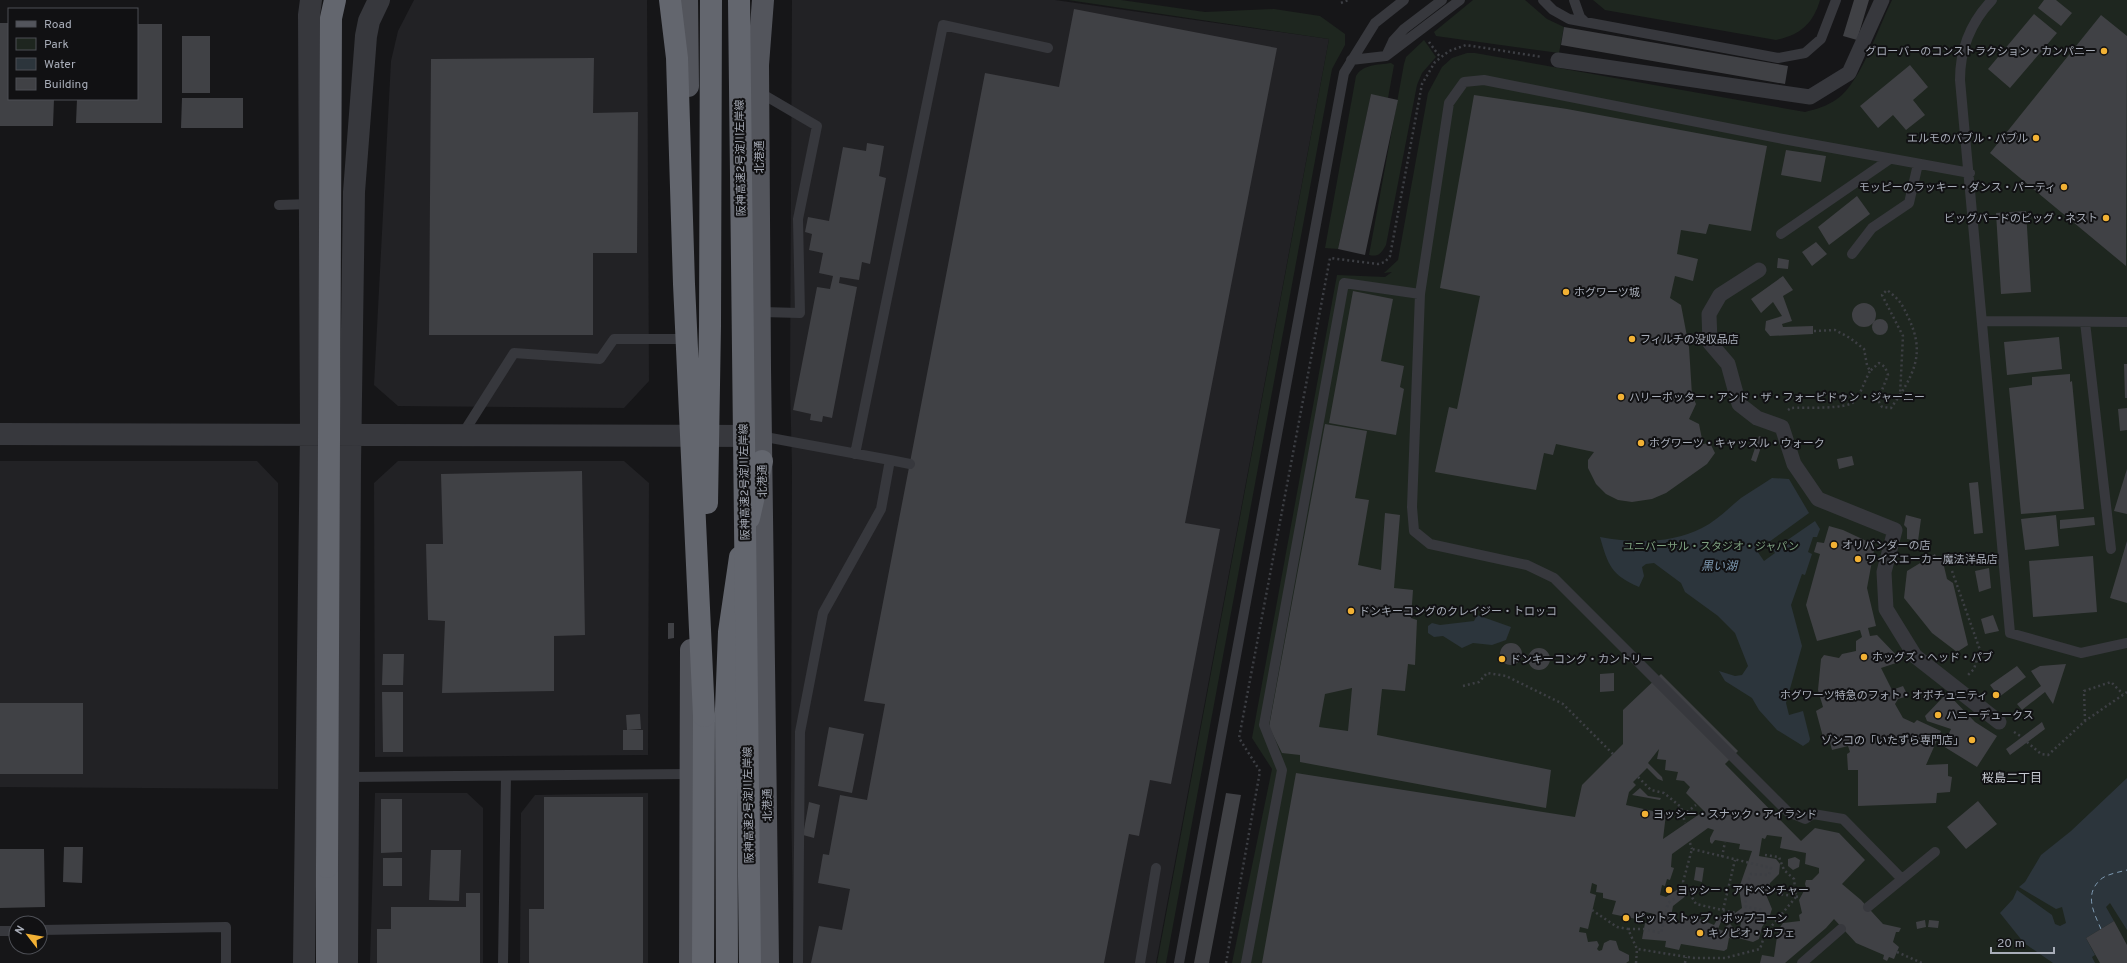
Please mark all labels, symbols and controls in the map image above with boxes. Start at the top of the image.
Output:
legend [8,8,138,100]
text: Road [44,17,72,33]
text: Park [44,37,69,53]
place label: グローバーのコンストラクション・カンパニー [1865,45,2096,59]
marker: グローバーのコンストラクション・カンパニー [2099,46,2109,56]
text: Water [44,57,76,73]
text: Building [44,77,88,93]
street label: 阪神高速2号淀川左岸線 [733,100,749,216]
place label: エルモのバブル・バブル [1907,132,2028,146]
marker: エルモのバブル・バブル [2031,133,2041,143]
street label: 北港通 [753,141,767,174]
place label: モッピーのラッキー・ダンス・パーティ [1859,181,2056,195]
marker: モッピーのラッキー・ダンス・パーティ [2059,182,2069,192]
place label: ビッグバードのビッグ・ネスト [1944,212,2098,226]
marker: ビッグバードのビッグ・ネスト [2101,213,2111,223]
place label: ホグワーツ城 [1574,286,1640,300]
marker: ホグワーツ城 [1561,287,1571,297]
place label: フィルチの没収品店 [1640,333,1739,347]
marker: フィルチの没収品店 [1627,334,1637,344]
place label: ハリーポッター・アンド・ザ・フォービドゥン・ジャーニー [1629,391,1925,405]
marker: ハリーポッター・アンド・ザ・フォービドゥン・ジャーニー [1616,392,1626,402]
street label: 阪神高速2号淀川左岸線 [737,424,753,540]
place label: ホグワーツ・キャッスル・ウォーク [1649,437,1825,451]
marker: ホグワーツ・キャッスル・ウォーク [1636,438,1646,448]
street label: 北港通 [756,464,770,498]
place label: オリバンダーの店 [1842,539,1931,553]
park label: ユニバーサル・スタジオ・ジャパン [1623,540,1799,554]
marker: オリバンダーの店 [1829,540,1839,550]
place label: ワイズエーカー魔法洋品店 [1866,553,1998,567]
marker: ワイズエーカー魔法洋品店 [1853,554,1863,564]
water label: 黒い湖 [1701,559,1739,575]
place label: ドンキーコングのクレイジー・トロッコ [1359,605,1557,619]
marker: ドンキーコングのクレイジー・トロッコ [1346,606,1356,616]
place label: ホッグズ・ヘッド・パブ [1872,651,1993,665]
marker: ホッグズ・ヘッド・パブ [1859,652,1869,662]
place label: ドンキーコング・カントリー [1510,653,1653,667]
marker: ドンキーコング・カントリー [1497,654,1507,664]
place label: ホグワーツ特急のフォト・オポチュニティ [1780,689,1988,703]
marker: ホグワーツ特急のフォト・オポチュニティ [1991,690,2001,700]
place label: ハニーデュークス [1946,709,2034,723]
marker: ハニーデュークス [1933,710,1943,720]
place label: ゾンコの「いたずら専門店」 [1821,734,1964,748]
marker: ゾンコの「いたずら専門店」 [1967,735,1977,745]
street label: 阪神高速2号淀川左岸線 [741,747,757,863]
district label: 桜島二丁目 [1982,771,2042,787]
street label: 北港通 [761,788,775,822]
place label: ヨッシー・スナック・アイランド [1653,808,1817,822]
marker: ヨッシー・スナック・アイランド [1640,809,1650,819]
place label: ヨッシー・アドベンチャー [1677,884,1809,898]
marker: ヨッシー・アドベンチャー [1664,885,1674,895]
place label: ピットストップ・ポップコーン [1634,912,1787,926]
marker: ピットストップ・ポップコーン [1621,913,1631,923]
north arrow [8,915,48,955]
text: N [12,923,28,937]
place label: キノピオ・カフェ [1708,927,1795,941]
marker: キノピオ・カフェ [1695,928,1705,938]
scale bar [1991,929,2054,955]
text: 20 m [1997,936,2025,952]

